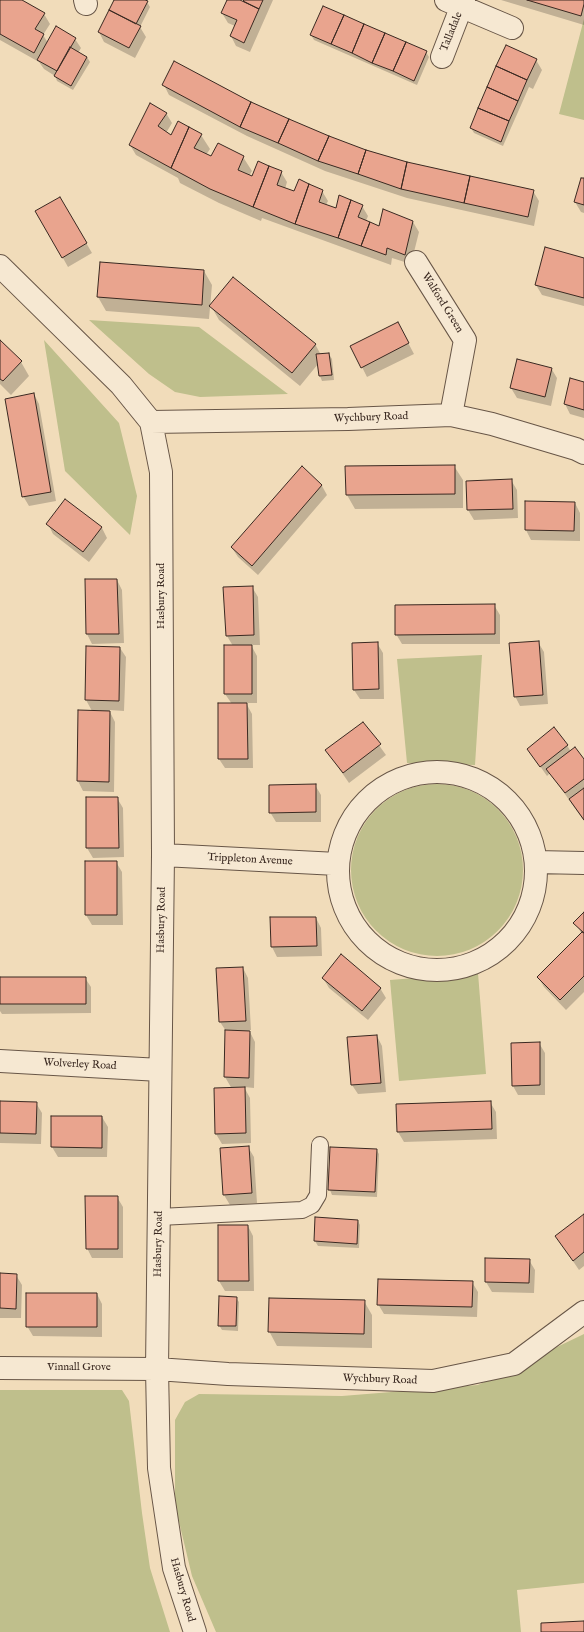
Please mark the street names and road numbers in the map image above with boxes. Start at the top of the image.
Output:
street label: Talladale [438,10,466,54]
street label: Walford Green [418,270,466,336]
street label: Wychbury Road [334,410,408,426]
street label: Hasbury Road [155,563,169,629]
street label: Trippleton Avenue [207,851,293,869]
street label: Hasbury Road [155,887,169,953]
street label: Wolverley Road [43,1056,117,1074]
street label: Hasbury Road [152,1211,166,1277]
street label: Vinnall Grove [47,1361,111,1375]
street label: Wychbury Road [343,1372,417,1388]
street label: Hasbury Road [167,1556,197,1624]

